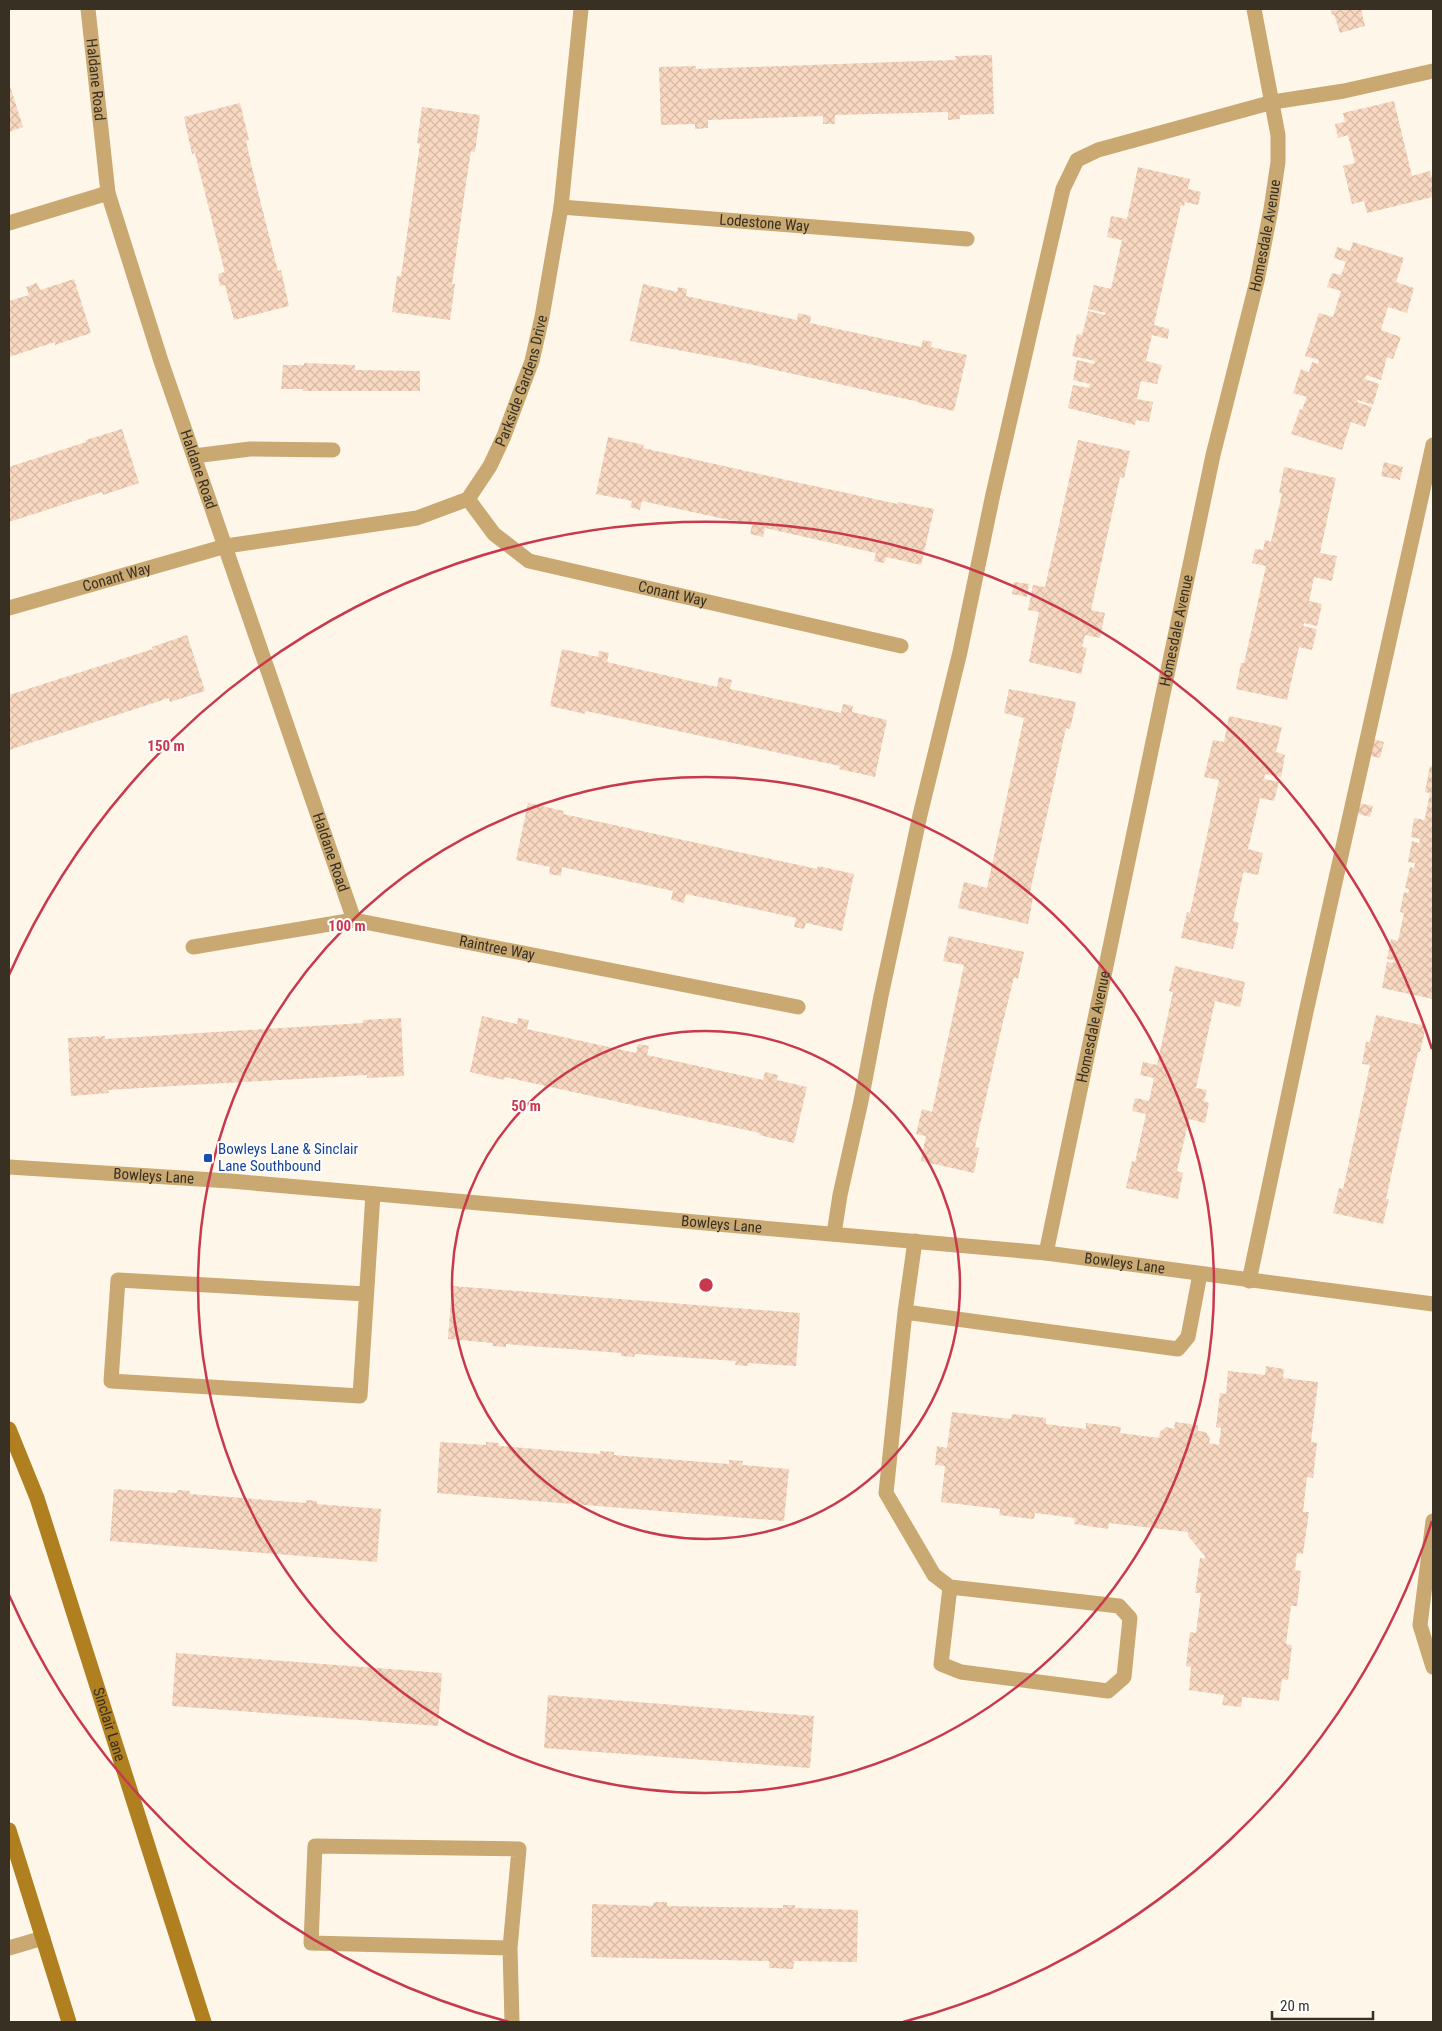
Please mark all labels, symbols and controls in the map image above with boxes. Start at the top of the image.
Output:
street label: Haldane Road [82,38,109,122]
street label: Homesdale Avenue [1246,178,1284,294]
street label: Lodestone Way [719,211,810,236]
street label: Parkside Gardens Drive [491,313,551,449]
street label: Haldane Road [176,428,220,511]
street label: Conant Way [80,559,153,596]
street label: Homesdale Avenue [1156,573,1197,688]
street label: Conant Way [636,577,709,610]
text: 150 m [147,737,185,755]
street label: Haldane Road [309,810,353,894]
text: 100 m [328,917,366,935]
street label: Raintree Way [458,932,536,964]
street label: Homesdale Avenue [1073,969,1114,1084]
text: 50 m [511,1097,541,1115]
place label: Bowleys Lane & Sinclair Lane Southbound [218,1140,359,1175]
marker: Bowleys Lane & Sinclair Lane Southbound [202,1152,214,1164]
street label: Bowleys Lane [113,1165,195,1188]
street label: Bowleys Lane [680,1212,763,1237]
street label: Bowleys Lane [1083,1249,1166,1278]
centre of rings [697,1276,715,1294]
street label: Sinclair Lane [89,1685,129,1763]
scale bar [1272,1988,1373,2020]
text: 20 m [1280,1997,1310,2015]

